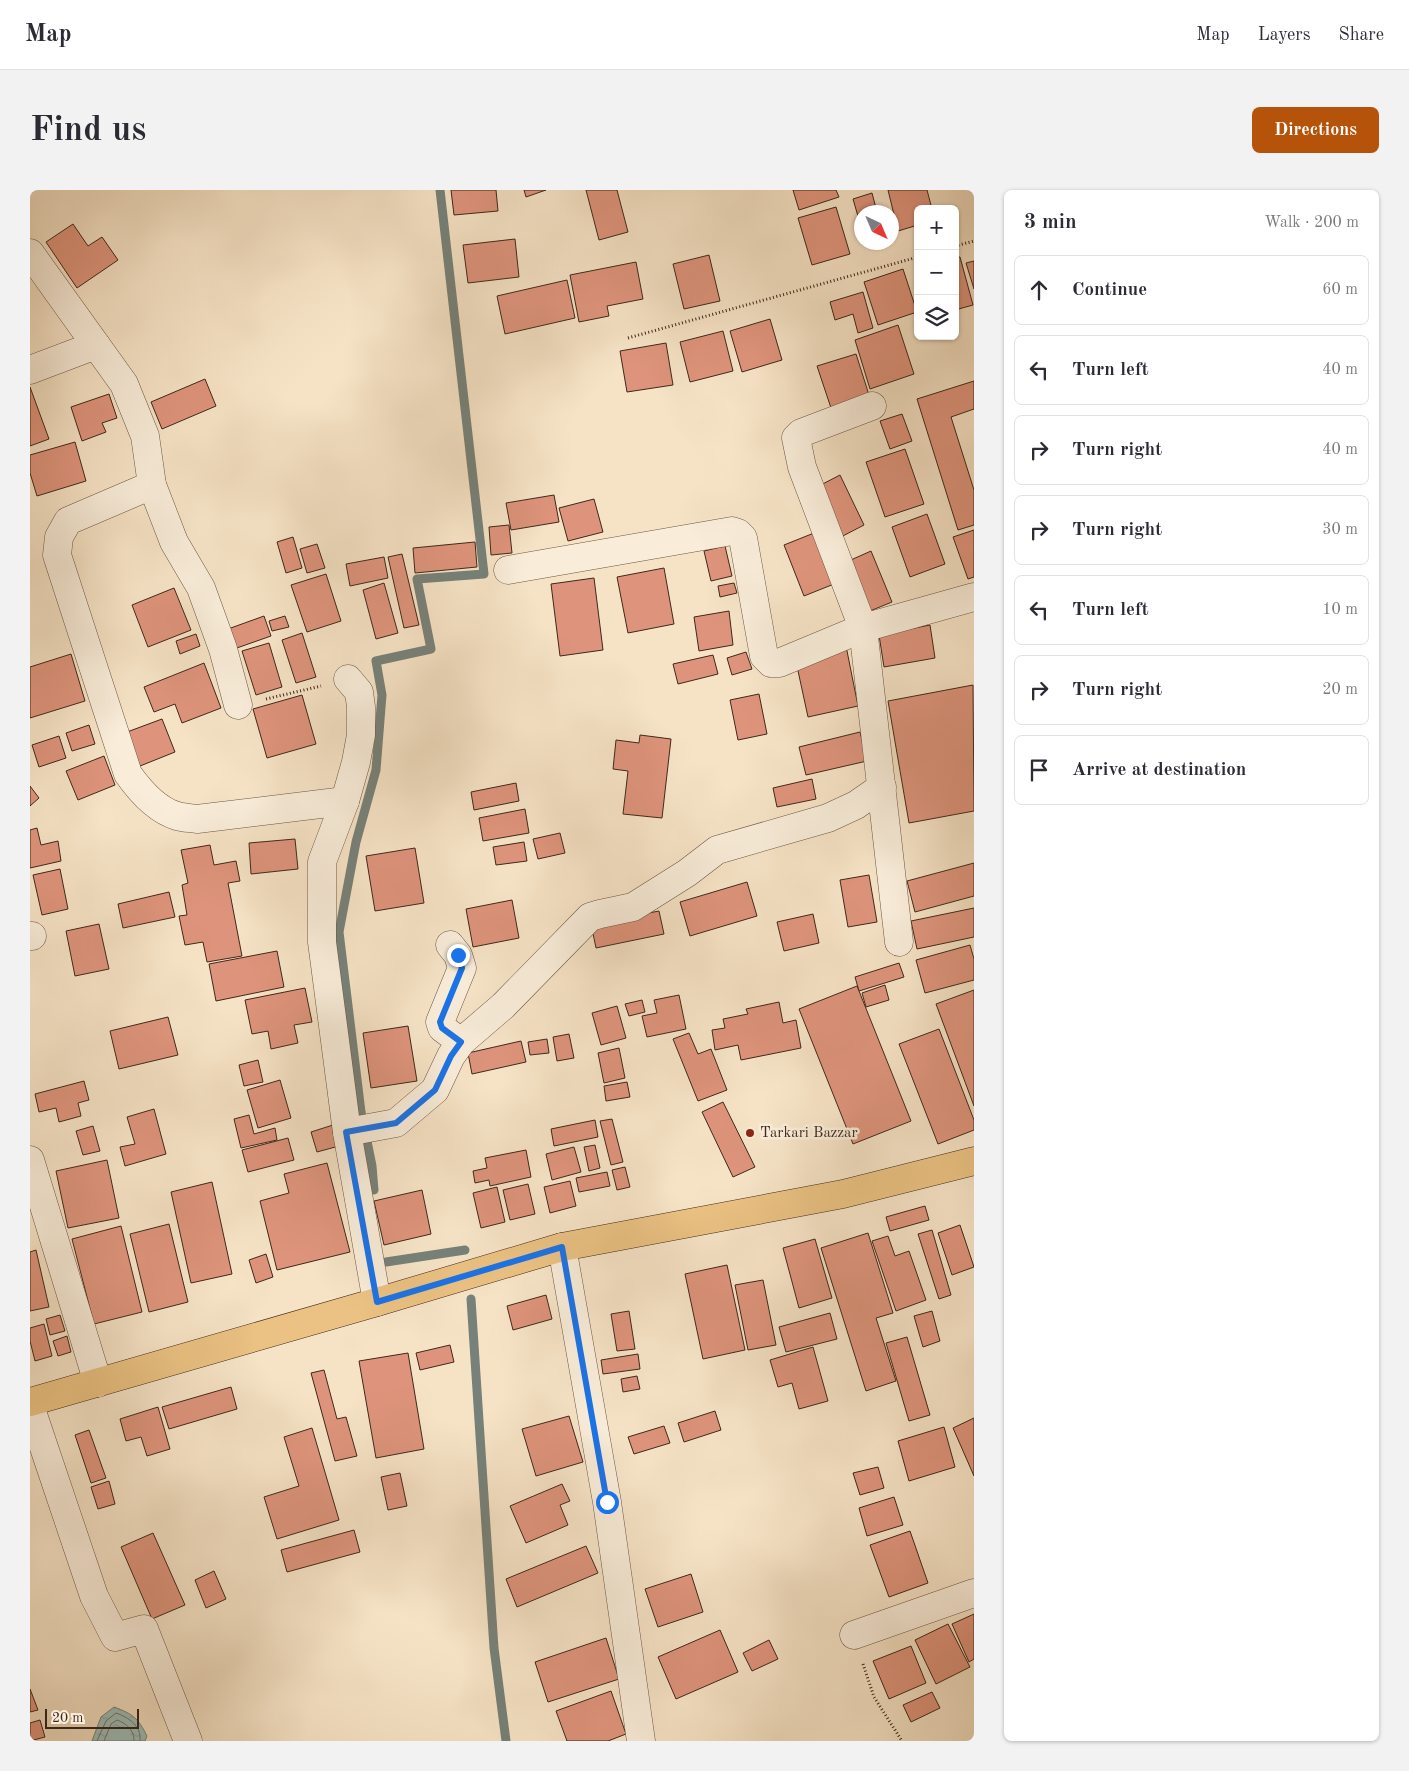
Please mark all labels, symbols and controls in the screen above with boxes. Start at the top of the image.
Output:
text: Map [25,23,72,47]
text: Map [1196,26,1230,44]
text: Layers [1258,26,1310,44]
text: Share [1338,26,1384,44]
button: Directions [1252,107,1379,153]
text: Find us [30,113,146,148]
north arrow [854,205,899,250]
map controls [914,205,959,340]
button: + [914,205,959,250]
text: 3 min [1024,212,1077,233]
text: Walk · 200 m [1264,215,1359,231]
button: − [914,250,959,295]
icon: ahead [1025,276,1053,304]
text: Continue [1072,281,1147,300]
text: 60 m [1322,282,1358,298]
button: layers [914,295,959,340]
icon: left [1025,356,1053,384]
text: Turn left [1072,361,1149,380]
text: 40 m [1322,362,1358,378]
icon: right [1025,436,1053,464]
text: Turn right [1072,441,1162,460]
text: 40 m [1322,442,1358,458]
icon: right [1025,516,1053,544]
text: Turn right [1072,521,1162,540]
text: 30 m [1322,522,1358,538]
icon: left [1025,596,1053,624]
text: Turn left [1072,601,1149,620]
text: 10 m [1322,602,1358,618]
icon: right [1025,676,1053,704]
text: Turn right [1072,681,1162,700]
text: 20 m [1322,682,1358,698]
icon: arrive [1025,756,1053,784]
text: Arrive at destination [1072,761,1246,780]
route end [447,944,470,967]
place label: Tarkari Bazzar [760,1126,858,1141]
marker: Tarkari Bazzar [744,1127,756,1139]
route start [596,1491,619,1514]
scale bar [45,1706,139,1729]
text: 20 m [52,1711,83,1725]

